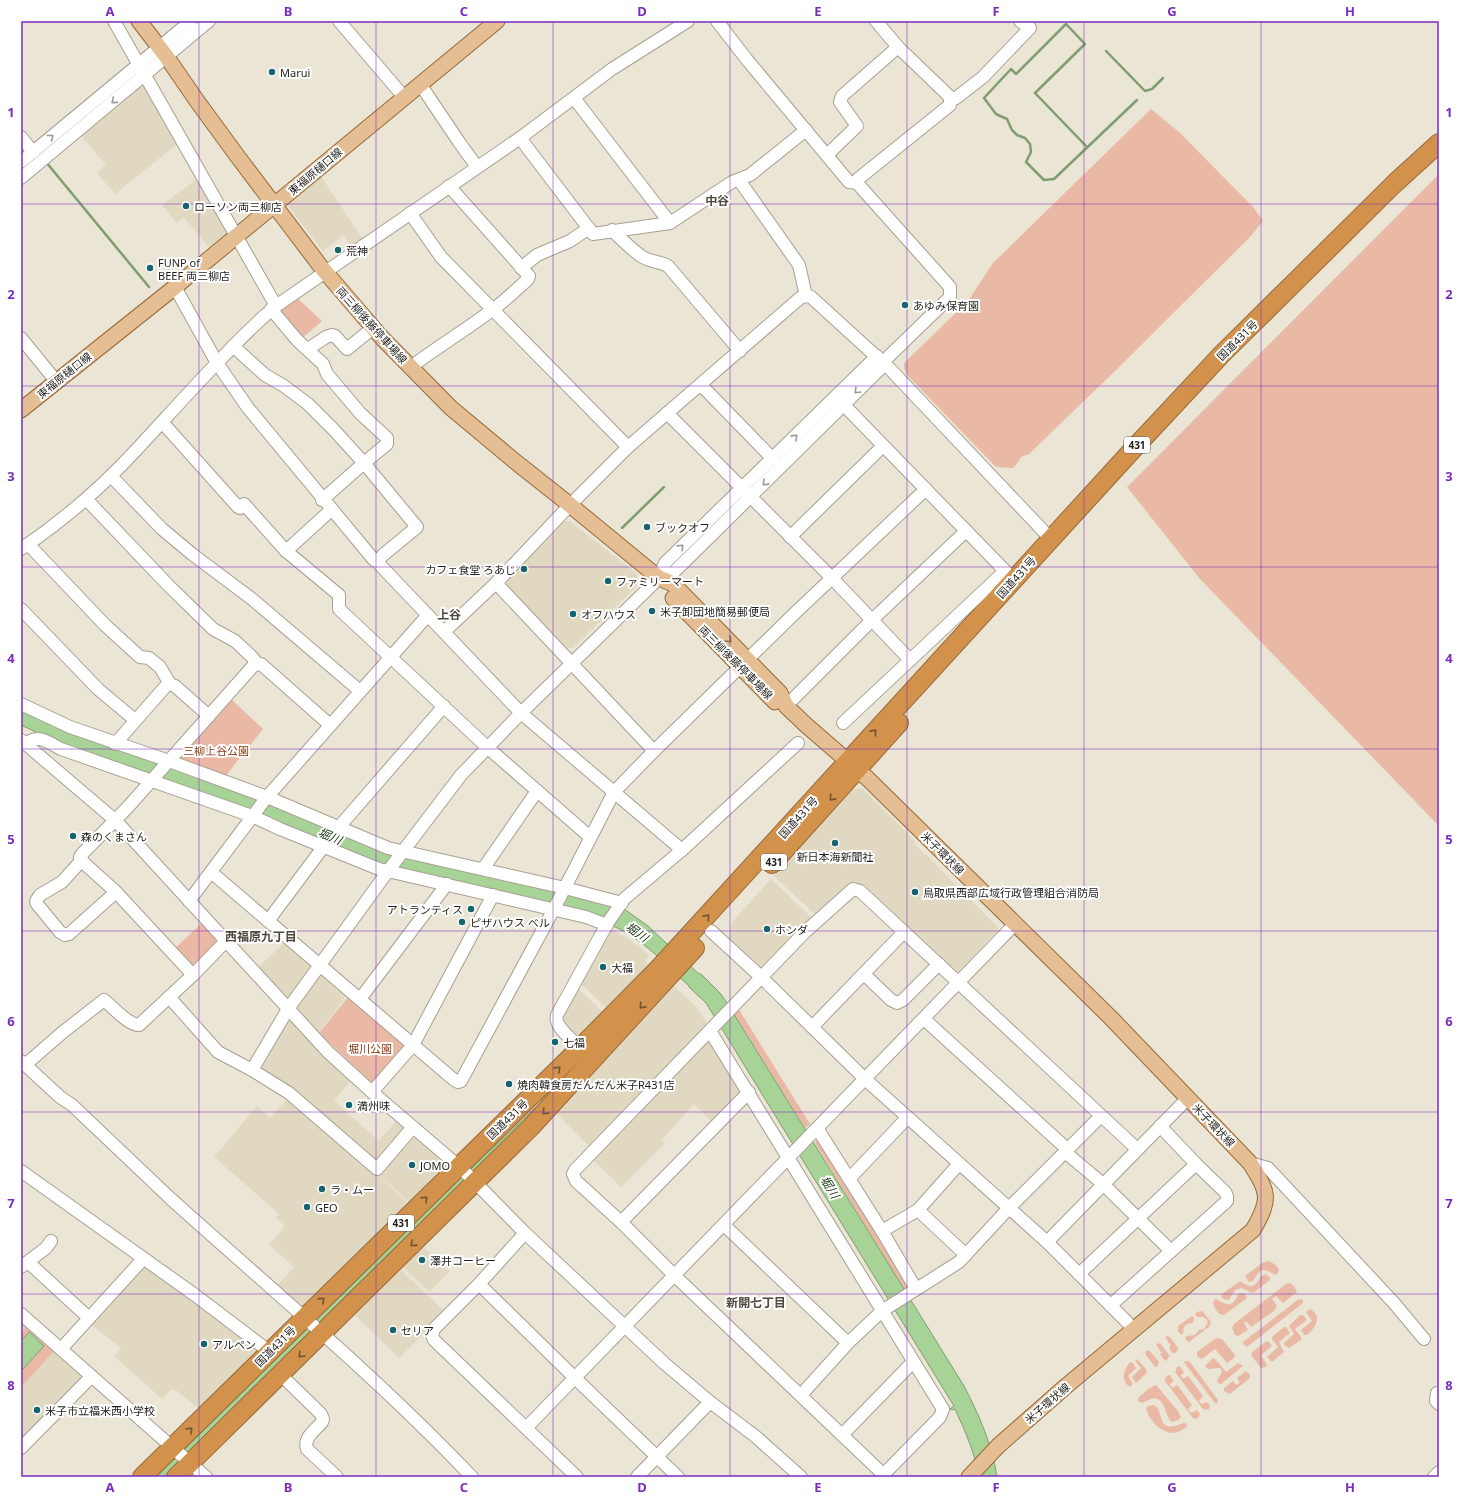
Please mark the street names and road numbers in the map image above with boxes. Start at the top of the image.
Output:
street label: 東福原樋口線 [285,144,345,198]
street label: 両三柳後藤停車場線 [333,283,411,367]
street label: 国道431号 [1213,316,1261,364]
street label: 東福原樋口線 [34,348,94,402]
road number: 431 [1124,437,1150,453]
street label: 国道431号 [993,553,1039,601]
street label: 両三柳後藤停車場線 [696,622,776,702]
street label: 国道431号 [775,793,821,841]
street label: 米子環状線 [918,828,968,878]
road number: 431 [761,854,787,870]
street label: 国道431号 [483,1096,531,1142]
street label: 米子環状線 [1190,1100,1238,1150]
road number: 431 [388,1215,414,1231]
street label: 国道431号 [251,1322,299,1370]
street label: 米子環状線 [1021,1379,1073,1427]

